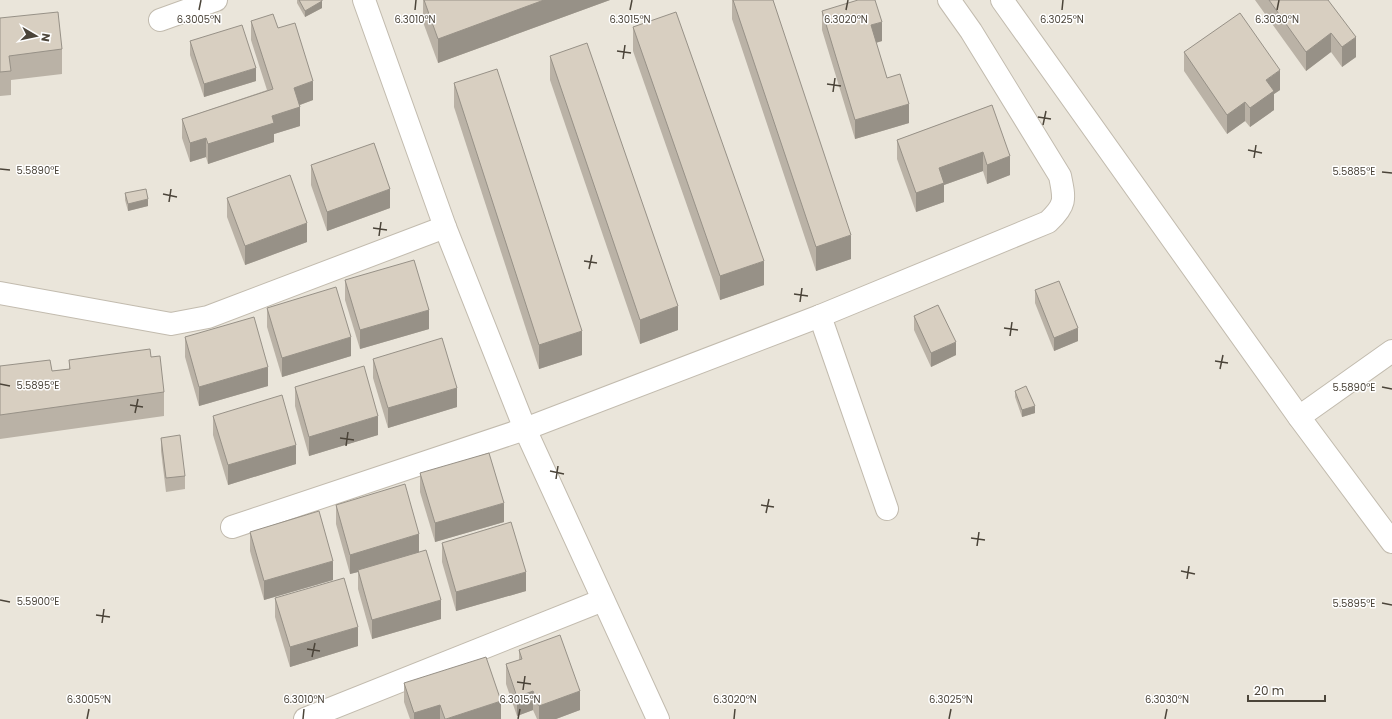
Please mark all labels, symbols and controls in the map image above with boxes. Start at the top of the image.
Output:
text: 6.3005°N [177,12,221,27]
text: 6.3010°N [394,12,436,27]
text: 6.3015°N [609,12,651,27]
text: 6.3020°N [824,12,868,27]
text: 6.3025°N [1040,12,1084,27]
text: 6.3030°N [1255,12,1299,27]
north arrow [16,16,56,56]
text: N [37,32,54,43]
text: 5.5890°E [17,163,59,178]
text: 5.5885°E [1333,164,1375,179]
text: 5.5895°E [17,378,59,393]
text: 5.5890°E [1333,380,1375,395]
text: 5.5900°E [17,594,59,609]
text: 5.5895°E [1333,596,1375,611]
scale bar [1248,677,1325,703]
text: 20 m [1254,682,1284,699]
text: 6.3005°N [67,692,111,707]
text: 6.3010°N [283,692,325,707]
text: 6.3015°N [499,692,541,707]
text: 6.3020°N [713,692,757,707]
text: 6.3025°N [929,692,973,707]
text: 6.3030°N [1145,692,1189,707]

